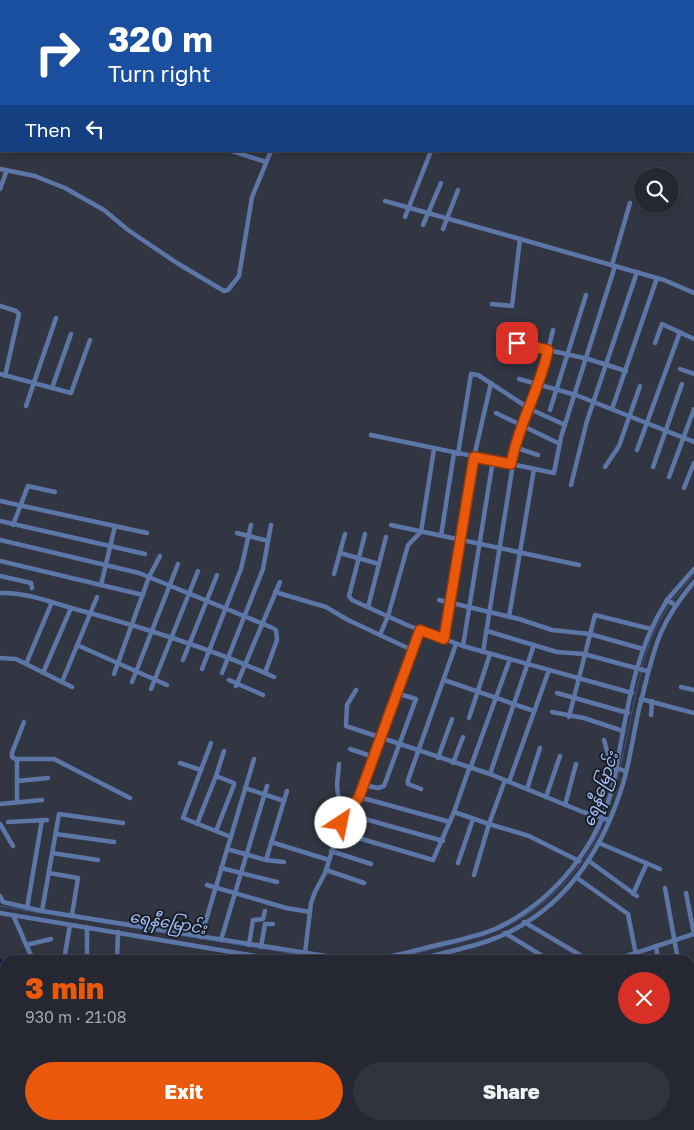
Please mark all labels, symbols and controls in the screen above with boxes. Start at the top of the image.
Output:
text: 320 m [108,18,213,60]
icon: right [25,20,90,85]
text: Turn right [108,60,211,87]
icon: left [81,115,109,143]
text: Then [25,118,71,141]
map controls [634,168,679,213]
button: search [634,168,679,213]
pin [496,322,538,364]
icon: arrive [503,329,531,357]
water label: ရေနီမြောင်း [577,747,626,830]
position arrow [314,796,366,848]
water label: ရေနီမြောင်း [127,905,209,942]
text: 3 min [25,970,104,1006]
button: close [618,972,670,1024]
text: 930 m · 21:08 [25,1007,126,1027]
button: Exit [25,1062,343,1120]
button: Share [353,1062,670,1120]

